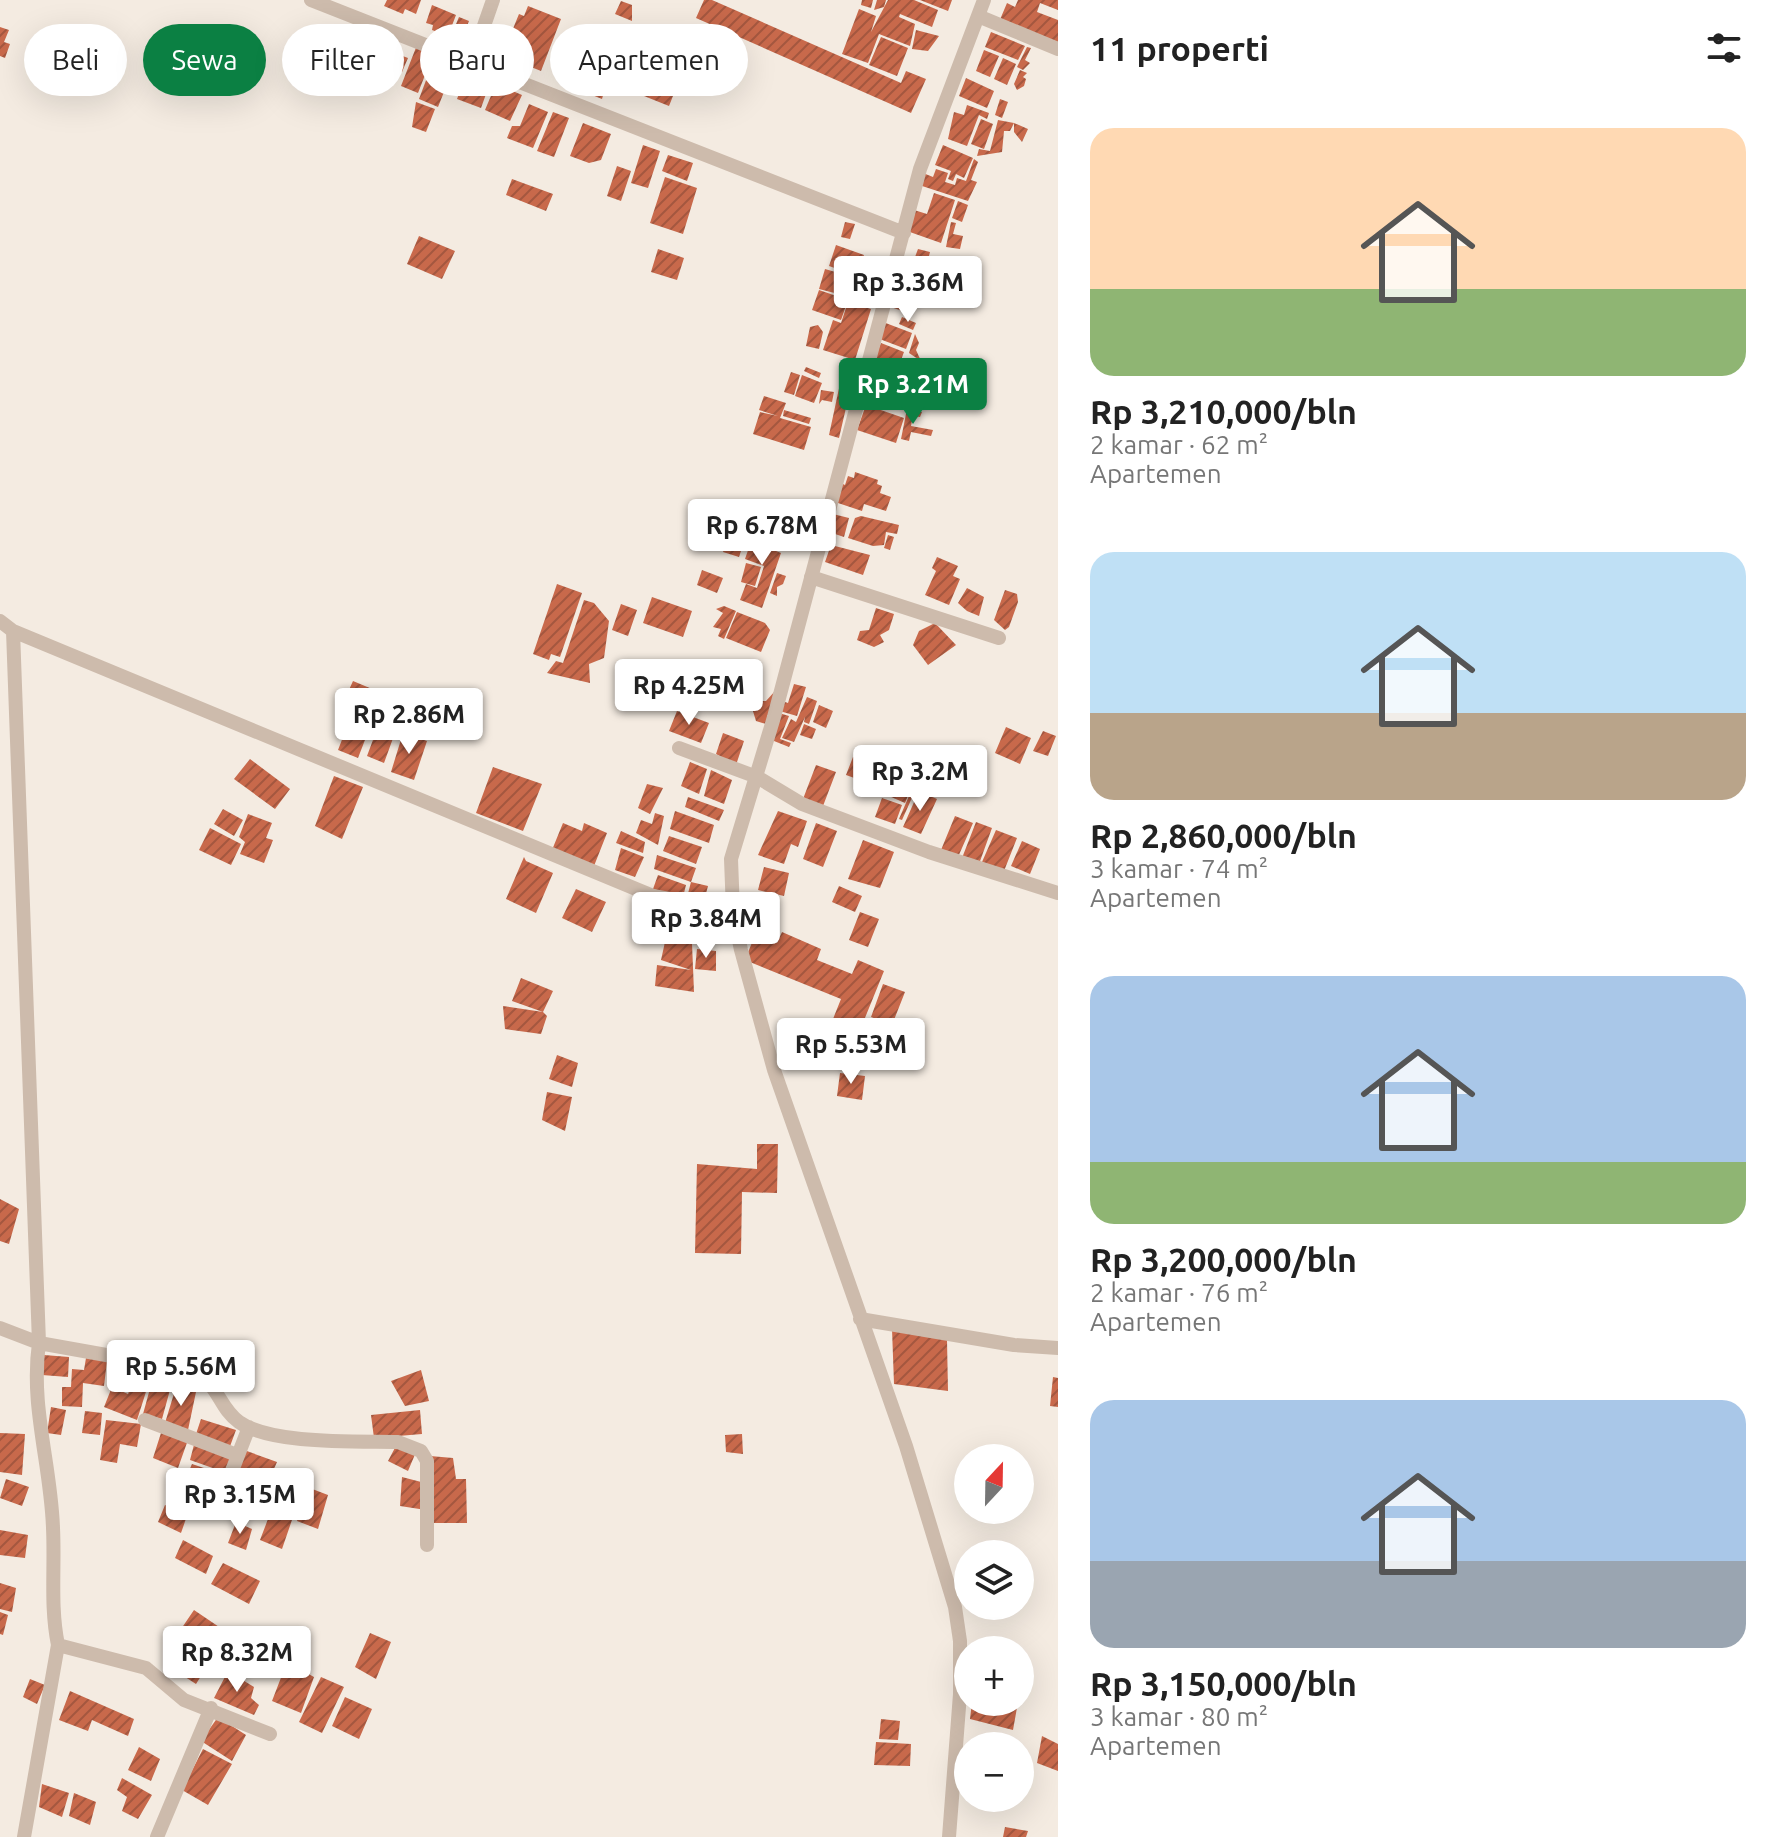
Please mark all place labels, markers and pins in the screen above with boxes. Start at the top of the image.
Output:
pin: Rp 3.36M [825,256,991,324]
pin: Rp 3.21M [830,358,996,426]
pin: Rp 6.78M [679,499,845,567]
pin: Rp 4.25M [606,659,772,727]
pin: Rp 2.86M [326,688,492,756]
pin: Rp 3.2M [846,745,994,813]
pin: Rp 3.84M [623,892,789,960]
pin: Rp 5.53M [768,1018,934,1086]
pin: Rp 5.56M [98,1340,264,1408]
pin: Rp 3.15M [157,1468,323,1536]
pin: Rp 8.32M [154,1626,320,1694]

